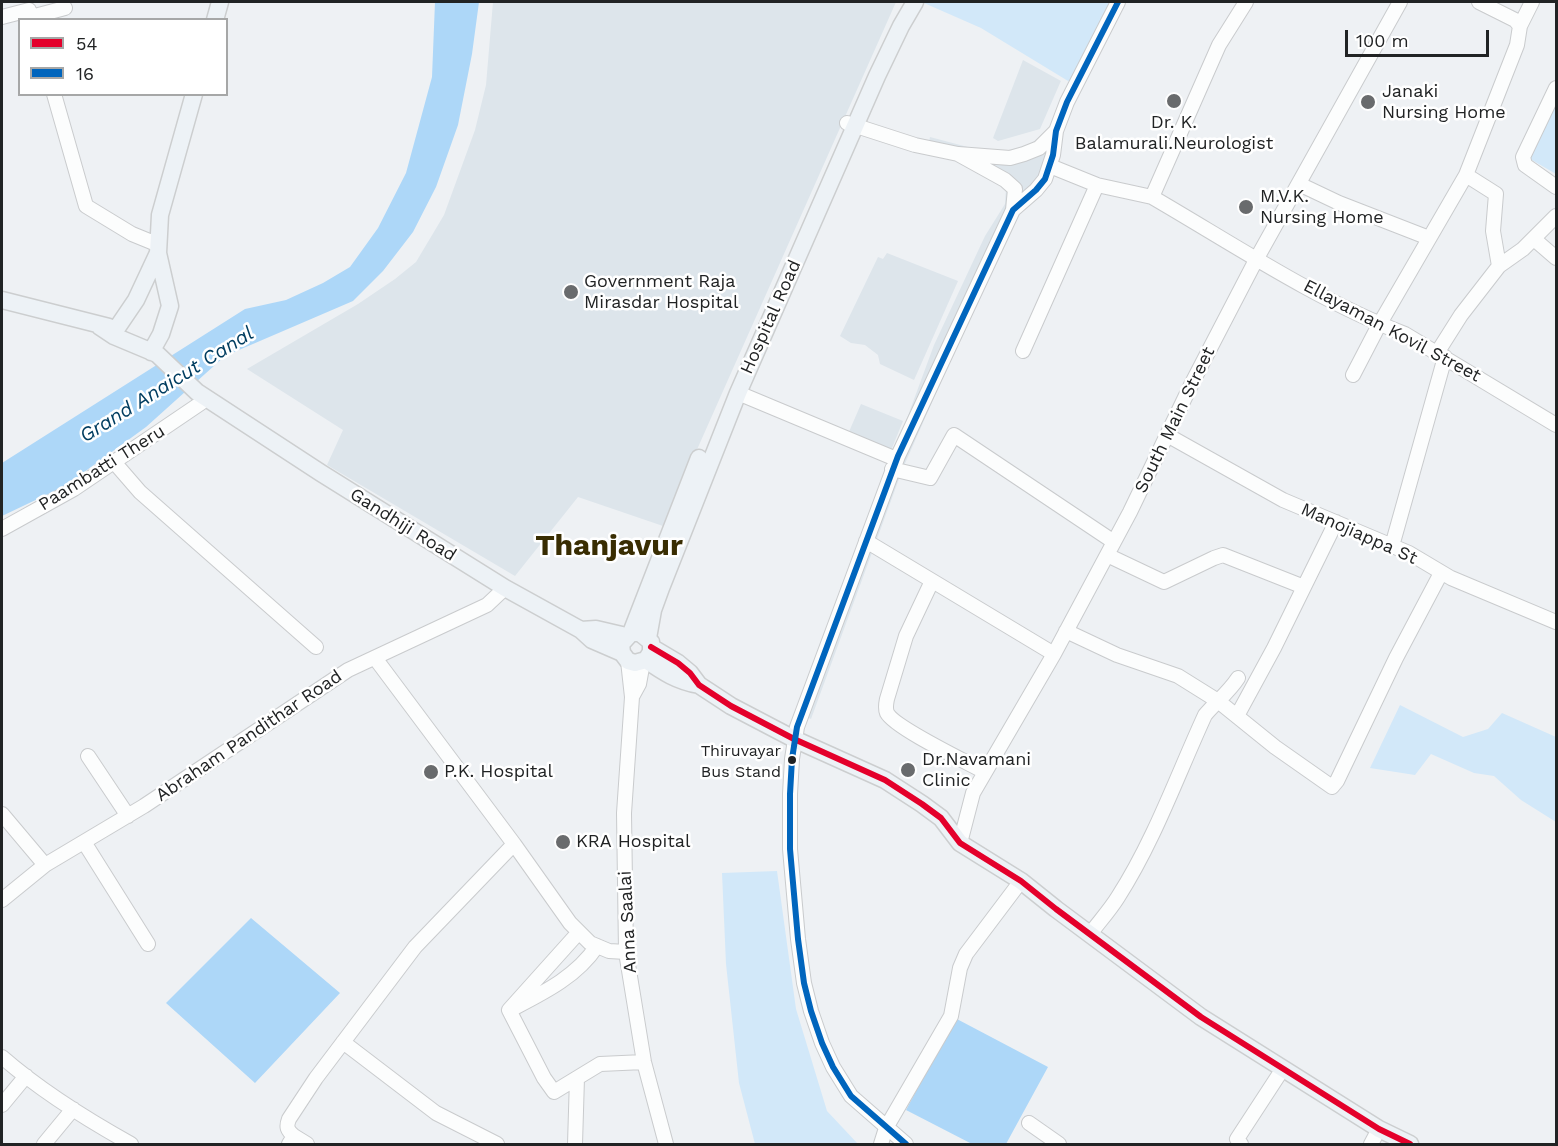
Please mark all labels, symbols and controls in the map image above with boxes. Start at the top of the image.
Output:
legend [18,18,228,96]
scale bar [1348,18,1492,56]
text: 100 m [1356,30,1409,51]
text: 54 [76,33,97,54]
text: 16 [76,63,94,84]
place label: Janaki Nursing Home [1382,81,1506,124]
marker: Dr. K. Balamurali.Neurologist [1165,92,1183,110]
marker: Janaki Nursing Home [1359,93,1377,111]
place label: Dr. K. Balamurali.Neurologist [1075,112,1273,154]
place label: M.V.K. Nursing Home [1260,186,1384,228]
marker: M.V.K. Nursing Home [1237,198,1255,216]
street label: Hospital Road [736,257,806,377]
place label: Government Raja Mirasdar Hospital [584,271,739,314]
street label: Ellayaman Kovil Street [1300,275,1484,387]
marker: Government Raja Mirasdar Hospital [562,283,580,301]
water label: Grand Anaicut Canal [76,322,258,448]
street label: South Main Street [1130,343,1220,497]
street label: Paambatti Theru [35,420,169,516]
street label: Gandhiji Road [346,484,460,566]
street label: Manojiappa St [1297,499,1421,569]
district label: Thanjavur [535,528,683,564]
street label: Abraham Pandithar Road [152,666,346,806]
place label: Thiruvayar Bus Stand [701,741,781,779]
place label: Dr.Navamani Clinic [922,749,1031,792]
marker: Thiruvayar Bus Stand [786,754,798,766]
place label: P.K. Hospital [444,761,553,783]
marker: Dr.Navamani Clinic [899,761,917,779]
marker: P.K. Hospital [422,763,440,781]
place label: KRA Hospital [576,831,690,853]
marker: KRA Hospital [554,833,572,851]
street label: Anna Saalai [615,870,641,974]

